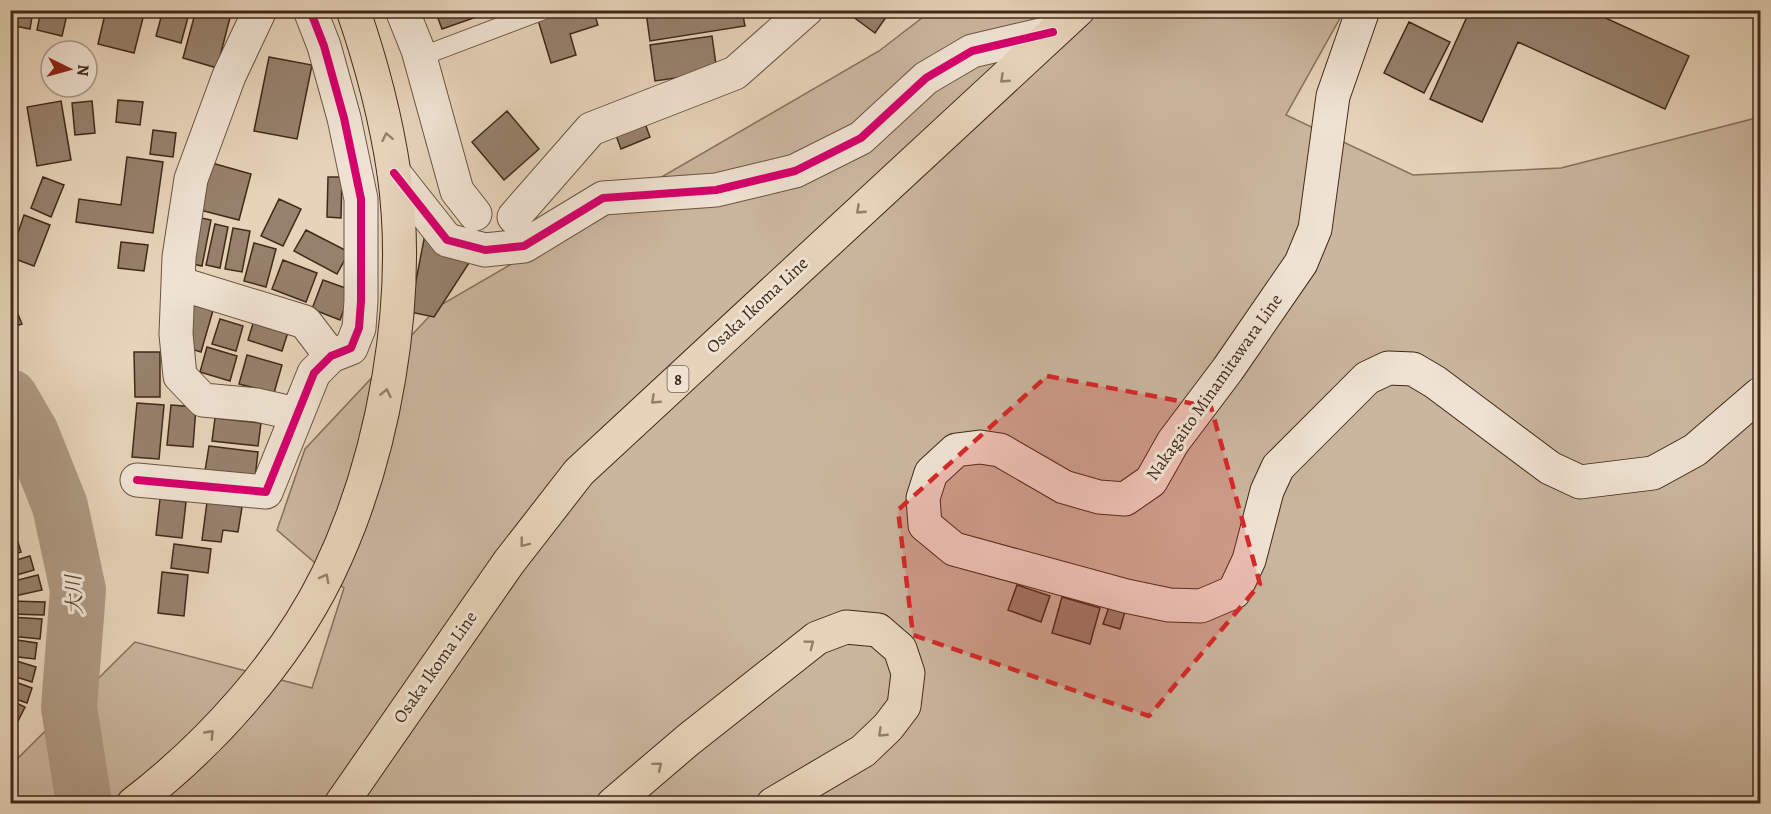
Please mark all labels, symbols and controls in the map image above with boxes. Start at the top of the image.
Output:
north arrow [39,39,99,99]
text: N [71,63,94,77]
one-way arrow [1000,71,1011,82]
one-way arrow [381,132,394,142]
one-way arrow [856,203,866,214]
street label: Osaka Ikoma Line [701,251,813,359]
street label: Nakagaito Minamitawara Line [1140,289,1288,485]
road number: 8 [668,366,688,392]
one-way arrow [379,389,392,399]
one-way arrow [652,393,662,404]
one-way arrow [520,536,531,547]
water label: 大川 [60,572,89,616]
one-way arrow [318,574,329,584]
street label: Osaka Ikoma Line [387,606,483,728]
one-way arrow [803,640,814,651]
one-way arrow [878,726,889,737]
one-way arrow [202,730,213,741]
one-way arrow [651,762,662,773]

